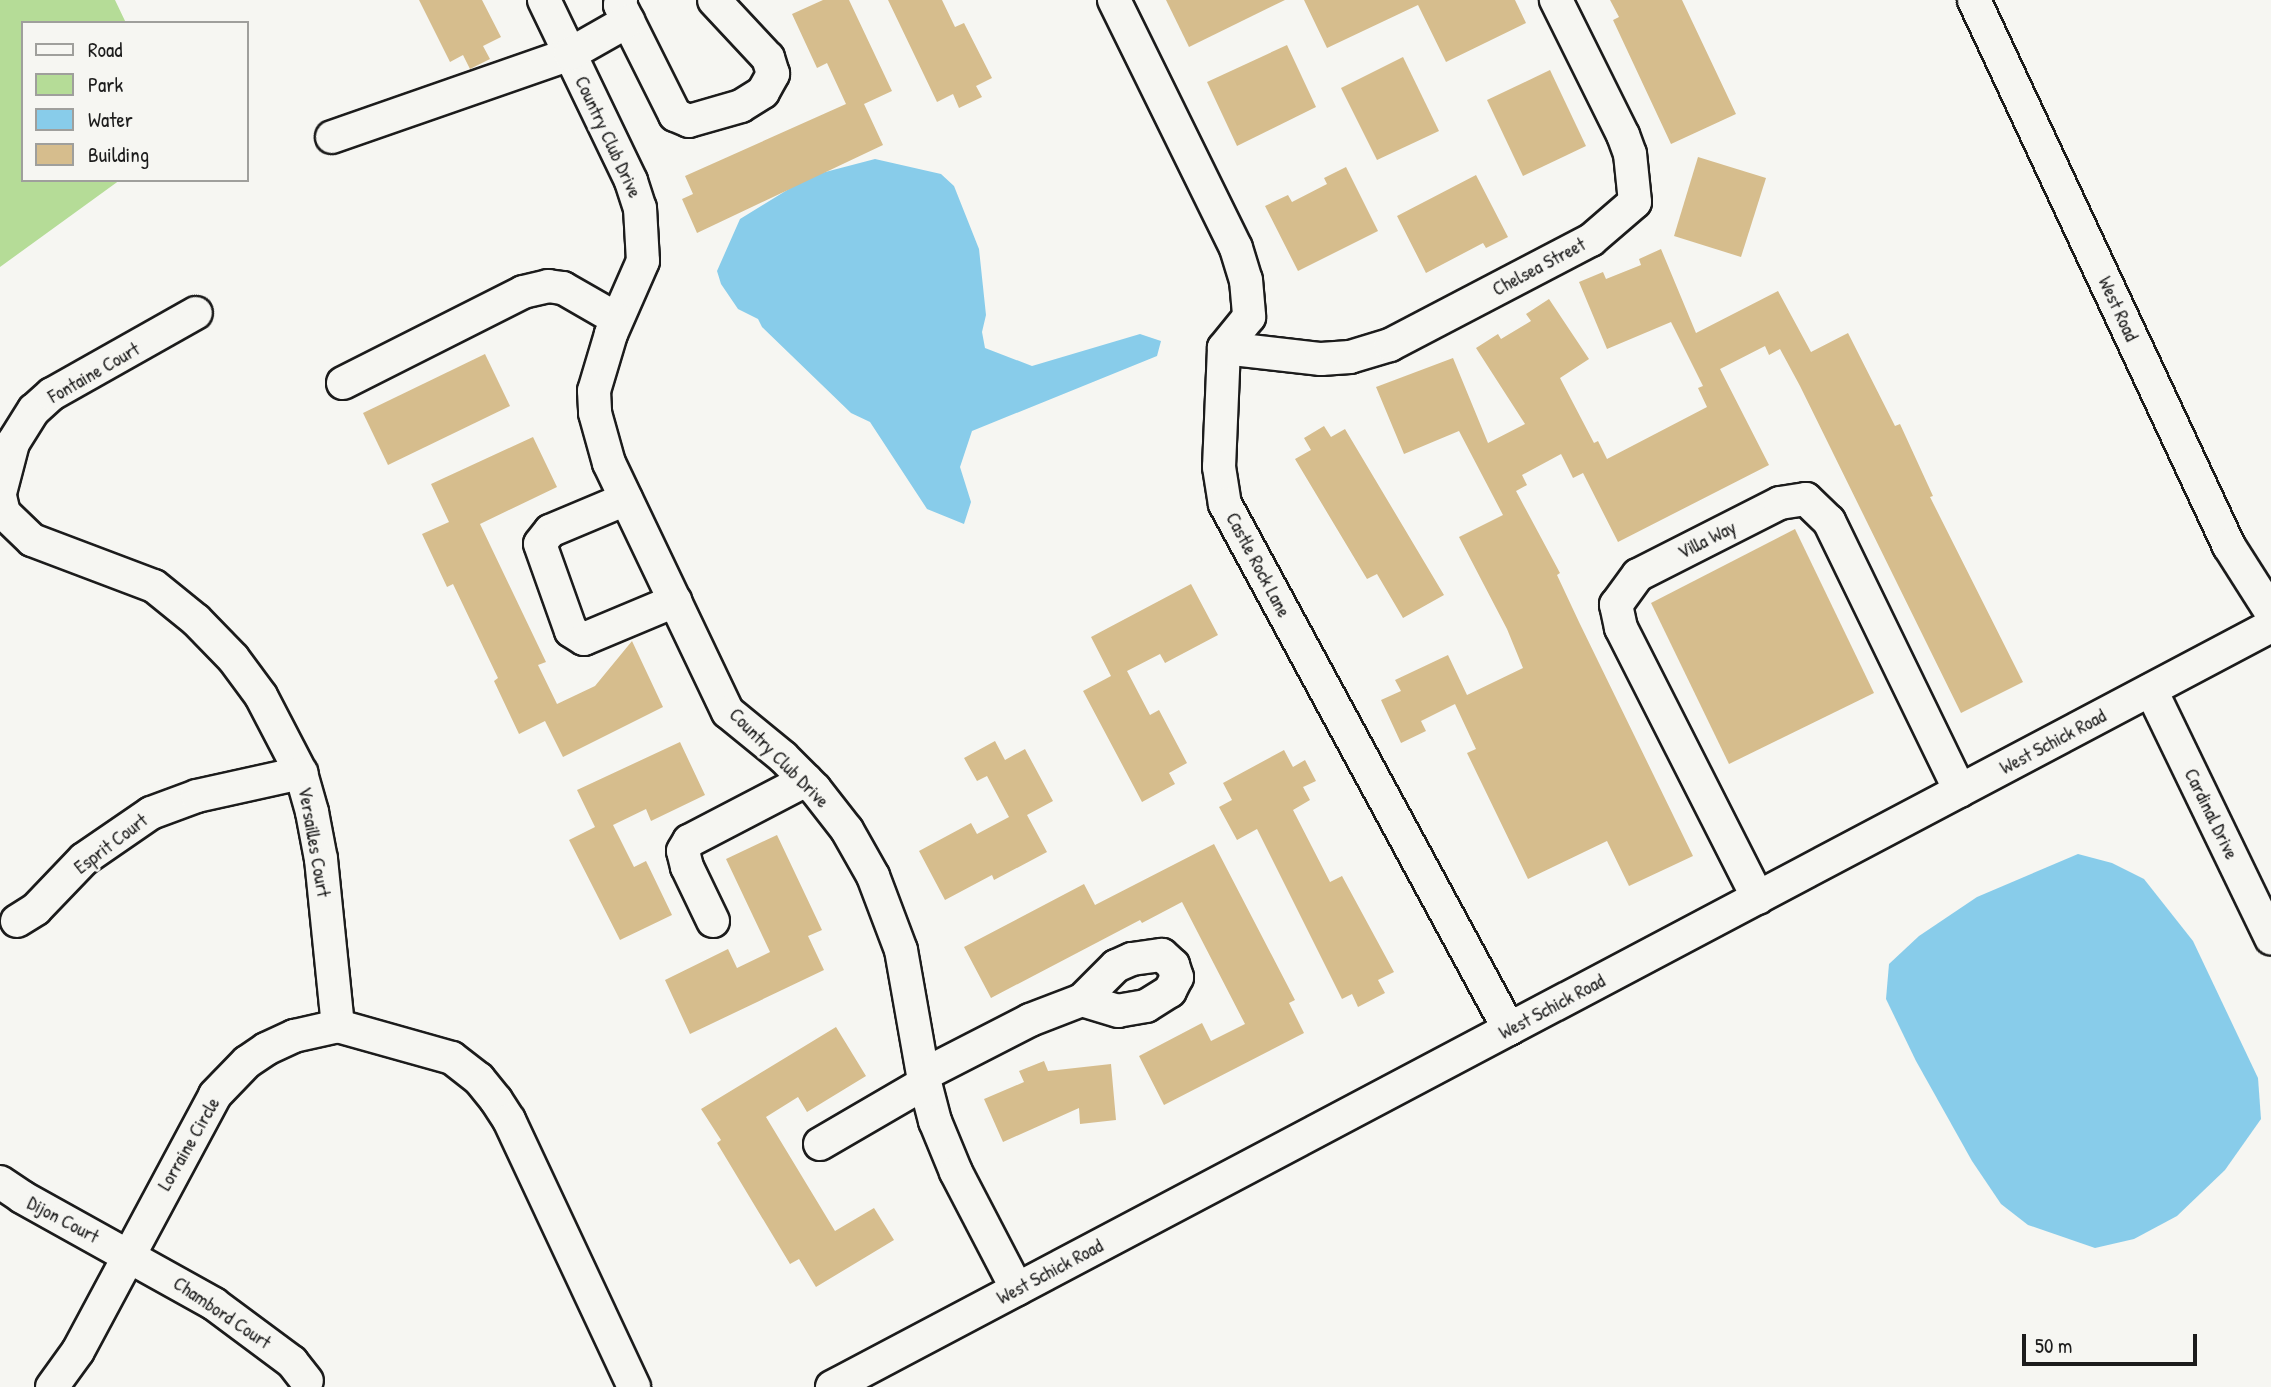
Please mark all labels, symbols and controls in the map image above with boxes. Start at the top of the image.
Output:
legend [21,21,248,182]
text: Road [88,35,122,64]
text: Park [88,70,123,99]
street label: Country Club Drive [570,73,646,201]
text: Water [88,105,133,134]
text: Building [88,140,149,169]
street label: Chelsea Street [1489,233,1589,301]
street label: West Road [2093,273,2143,345]
street label: Fontaine Court [44,338,144,408]
street label: Castle Rock Lane [1221,509,1295,621]
street label: Villa Way [1674,516,1740,564]
street label: Country Club Drive [724,703,834,813]
street label: West Schick Road [1996,705,2110,779]
street label: Cardinal Drive [2179,765,2243,863]
street label: Versailles Court [293,785,335,899]
street label: Esprit Court [70,809,152,879]
street label: West Schick Road [1495,970,1609,1044]
street label: Lorraine Circle [153,1093,225,1195]
street label: Dijon Court [23,1192,103,1248]
street label: West Schick Road [993,1235,1107,1309]
street label: Chambord Court [169,1272,275,1354]
scale bar [2026,1320,2201,1364]
text: 50 m [2035,1331,2072,1360]

